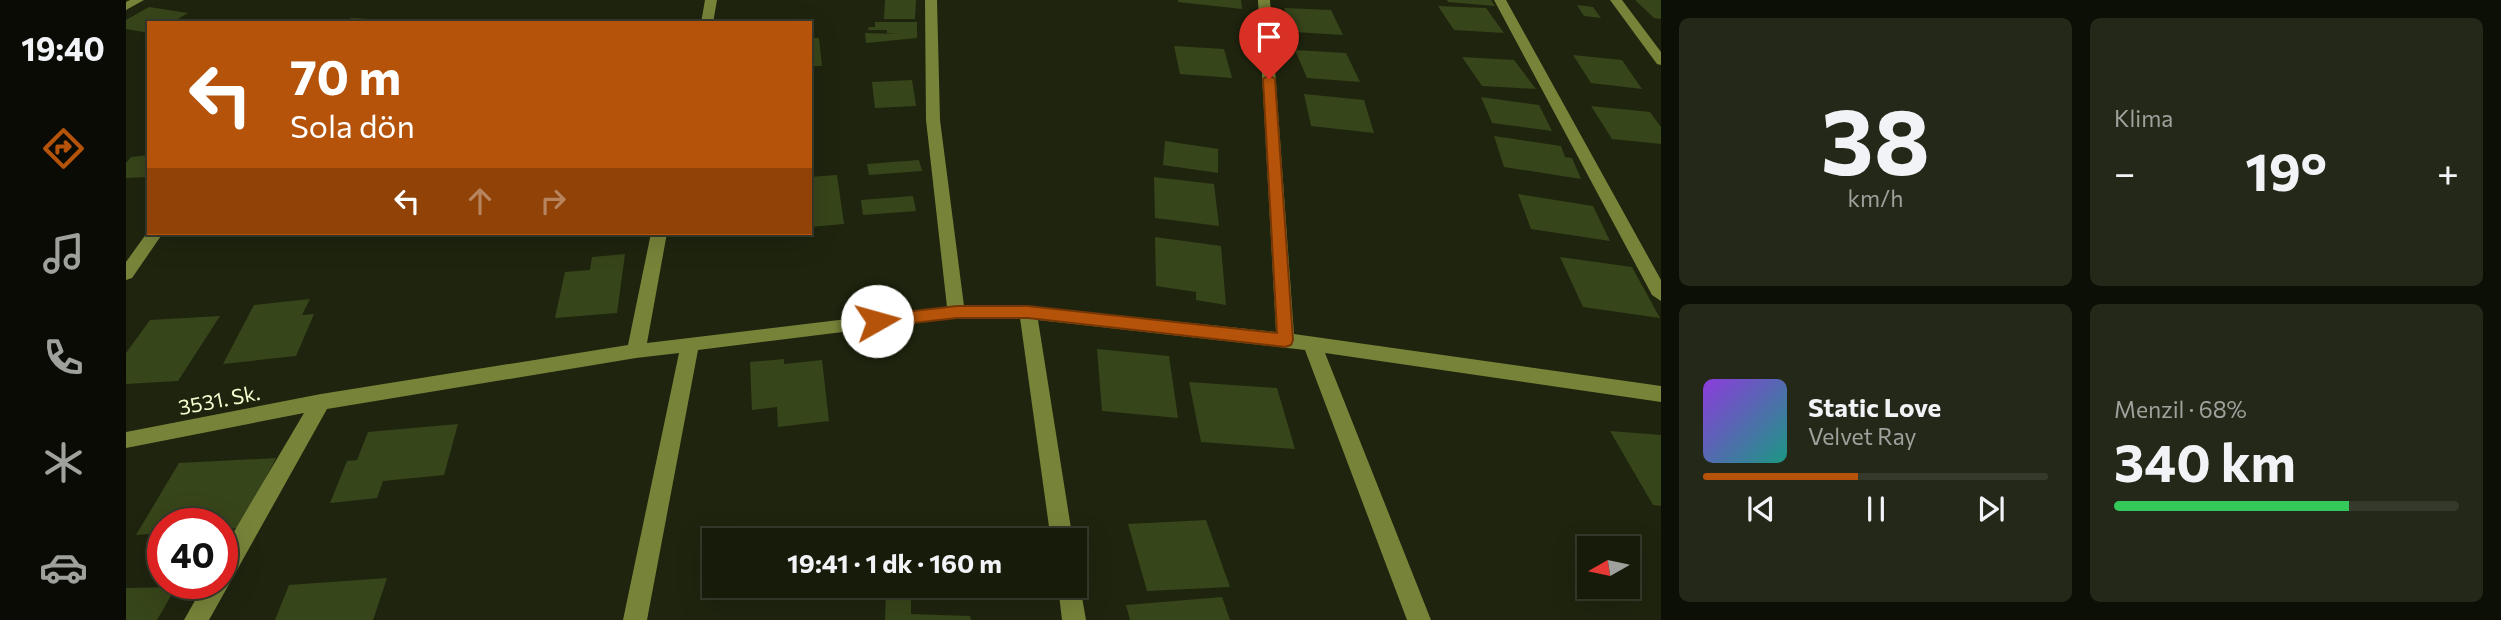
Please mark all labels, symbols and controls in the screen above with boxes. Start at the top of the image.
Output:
pin [1239,7,1299,79]
icon: arrive [1250,18,1288,56]
text: 19:40 [21,28,105,68]
text: 70 m [290,45,401,105]
icon: left [175,49,266,140]
text: 38 [1821,82,1930,194]
text: Klima [2114,104,2173,132]
text: Sola dön [290,105,415,145]
icon: directions [39,124,88,173]
text: 19° [2245,138,2327,202]
text: − [2114,148,2136,195]
text: + [2437,148,2459,195]
icon: left [388,182,426,220]
icon: ahead [461,182,499,220]
icon: right [534,182,572,220]
text: km/h [1848,184,1903,212]
icon: music [39,229,88,278]
position arrow [840,284,914,358]
icon: phone [39,333,88,382]
street label: 3531. Sk. [176,379,262,419]
text: Static Love [1808,391,1941,422]
text: Menzil · 68% [2114,395,2247,423]
text: Velvet Ray [1808,422,1916,450]
text: 340 km [2114,429,2296,493]
icon: climate [39,438,88,487]
icon: previous [1742,490,1780,528]
icon: pause [1857,490,1895,528]
icon: next [1972,490,2010,528]
speed limit sign: 40 [147,508,238,599]
north arrow [1577,536,1640,598]
map controls [1577,536,1640,599]
icon: car [39,543,88,592]
text: 19:41 · 1 dk · 160 m [787,547,1002,578]

